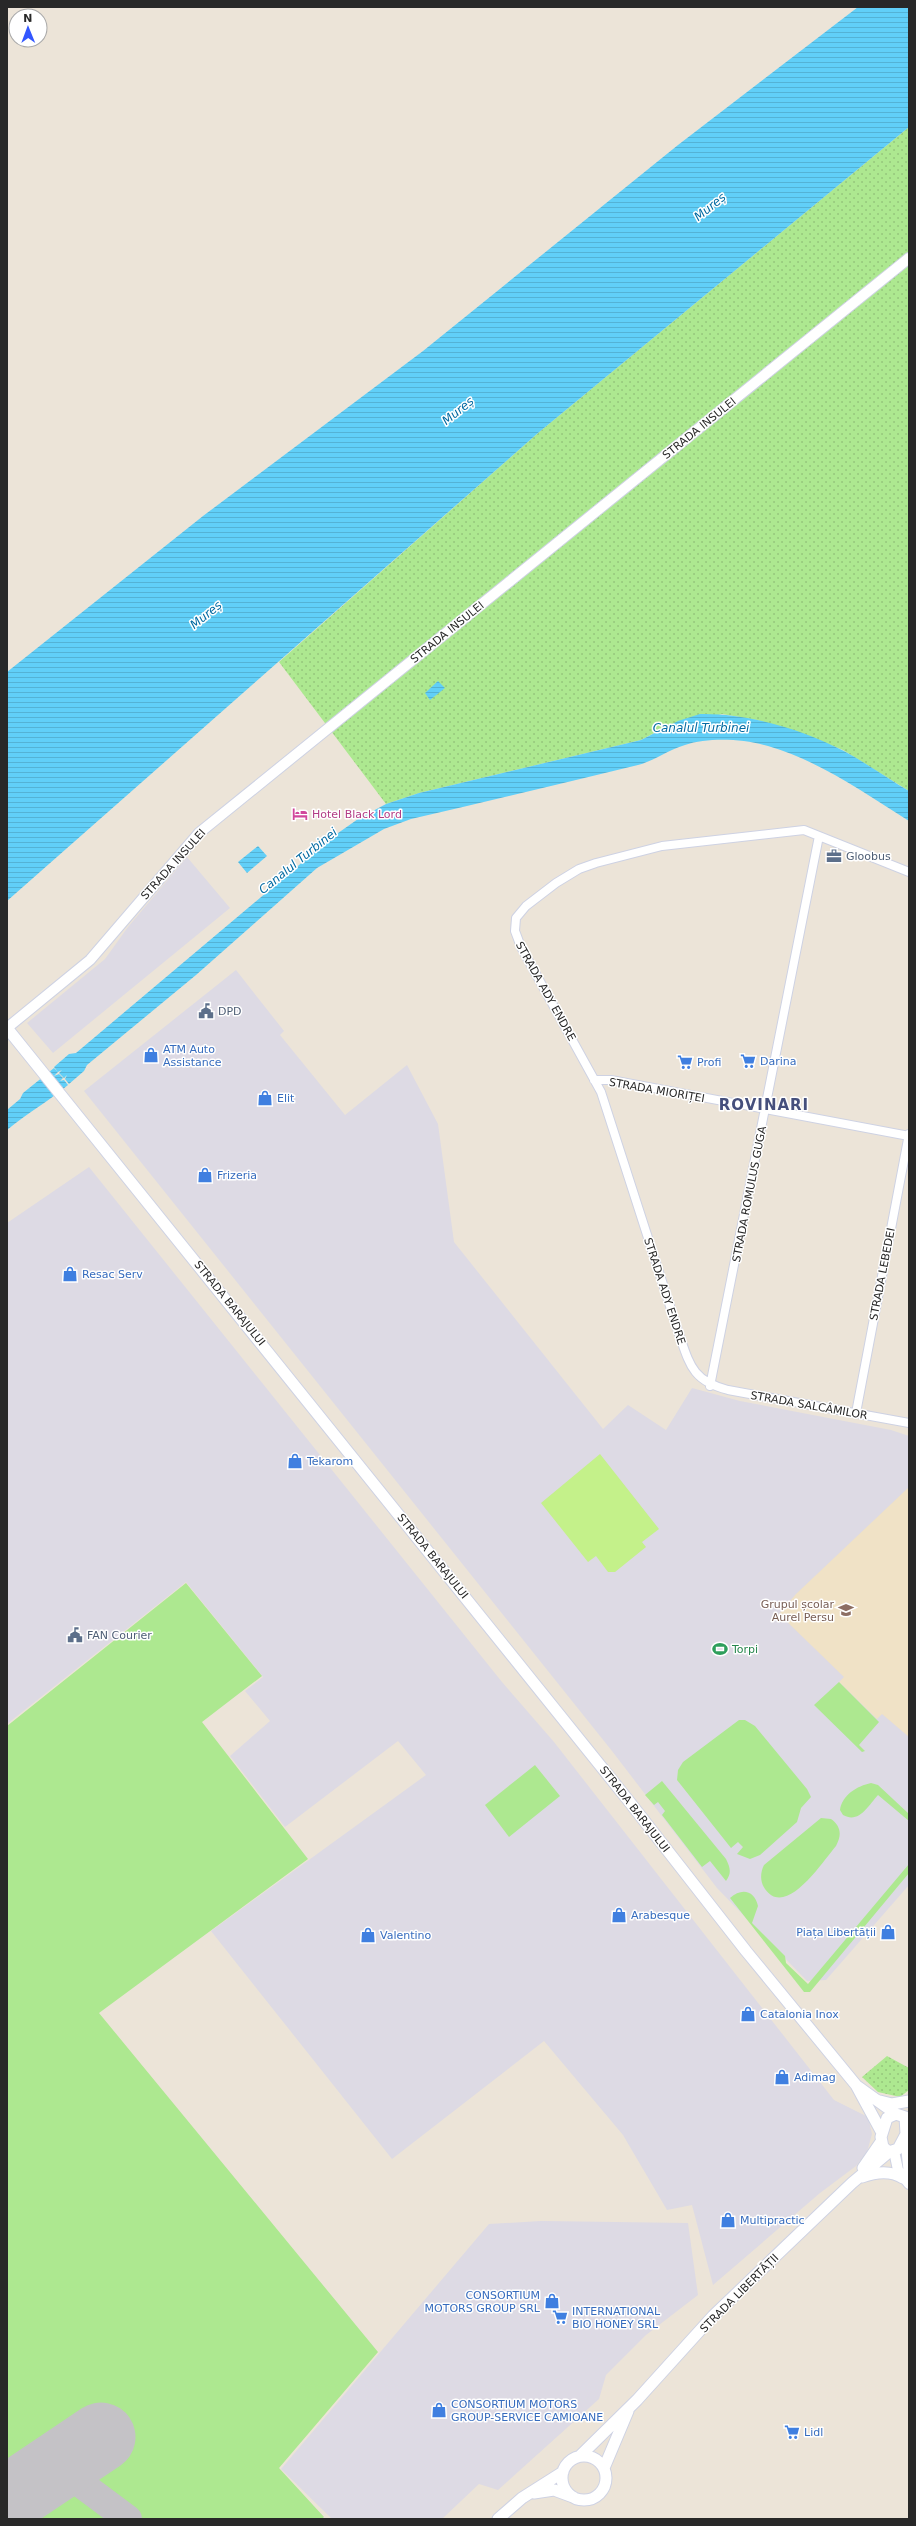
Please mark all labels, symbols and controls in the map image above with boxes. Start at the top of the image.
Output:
north arrow [8,8,48,48]
text: N [23,12,33,25]
water label: Mureș [691,190,729,224]
water label: Mureș [439,394,477,428]
street label: STRADA INSULEI [660,395,739,462]
water label: Mureș [187,598,225,632]
street label: STRADA INSULEI [408,599,487,666]
water label: Canalul Turbinei [653,721,750,735]
hotel icon: Hotel Black Lord [291,805,309,823]
place label: Hotel Black Lord [312,808,402,821]
water label: Canalul Turbinei [256,825,341,897]
street label: STRADA INSULEI [138,826,209,902]
office icon: Gloobus [825,847,843,865]
place label: Gloobus [846,850,891,863]
street label: STRADA ADY ENDRE [513,939,578,1043]
public building icon: DPD [197,1002,215,1020]
place label: DPD [218,1005,242,1018]
place label: ATM Auto Assistance [163,1043,222,1069]
shop icon: ATM Auto Assistance [142,1046,160,1064]
supermarket icon: Darina [739,1052,757,1070]
supermarket icon: Profi [676,1053,694,1071]
place label: Darina [760,1055,797,1068]
place label: Profi [697,1056,721,1069]
street label: STRADA MIORIȚEI [608,1076,706,1105]
shop icon: Elit [256,1089,274,1107]
place label: Elit [277,1092,295,1105]
district label: ROVINARI [719,1096,809,1114]
street label: STRADA ROMULUS GUGA [730,1125,769,1263]
shop icon: Frizeria [196,1166,214,1184]
place label: Frizeria [217,1169,257,1182]
street label: STRADA LEBEDEI [867,1227,898,1321]
street label: STRADA ADY ENDRE [641,1236,688,1346]
street label: STRADA BARAJULUI [191,1258,268,1348]
shop icon: Resac Serv [61,1265,79,1283]
place label: Resac Serv [82,1268,143,1281]
street label: STRADA SALCÂMILOR [749,1389,869,1422]
shop icon: Tekarom [286,1452,304,1470]
place label: Tekarom [306,1455,353,1468]
street label: STRADA BARAJULUI [394,1511,471,1601]
place label: Grupul școlar Aurel Persu [761,1598,834,1624]
school or university icon: Grupul școlar Aurel Persu [837,1601,855,1619]
public building icon: FAN Courier [66,1626,84,1644]
place label: FAN Courier [87,1629,152,1642]
sports icon: Torpi [711,1640,729,1658]
place label: Torpi [731,1643,758,1656]
street label: STRADA BARAJULUI [597,1764,672,1855]
shop icon: Arabesque [610,1906,628,1924]
place label: Arabesque [631,1909,690,1922]
shop icon: Piața Libertății [879,1923,897,1941]
shop icon: Valentino [359,1926,377,1944]
place label: Piața Libertății [796,1926,876,1939]
place label: Valentino [380,1929,432,1942]
shop icon: Catalonia Inox [739,2005,757,2023]
place label: Catalonia Inox [760,2008,839,2021]
shop icon: Adimag [773,2068,791,2086]
place label: Adimag [794,2071,836,2084]
shop icon: Multipractic [719,2211,737,2229]
place label: Multipractic [740,2214,805,2227]
street label: STRADA LIBERTĂȚII [697,2251,781,2335]
place label: CONSORTIUM MOTORS GROUP SRL [425,2289,541,2315]
shop icon: CONSORTIUM MOTORS GROUP SRL [543,2292,561,2310]
place label: INTERNATIONAL BIO HONEY SRL [572,2305,661,2331]
supermarket icon: INTERNATIONAL BIO HONEY SRL [551,2308,569,2326]
place label: CONSORTIUM MOTORS GROUP-SERVICE CAMIOANE [451,2398,603,2424]
shop icon: CONSORTIUM MOTORS GROUP-SERVICE CAMIOANE [430,2401,448,2419]
supermarket icon: Lidl [783,2423,801,2441]
place label: Lidl [804,2426,823,2439]

